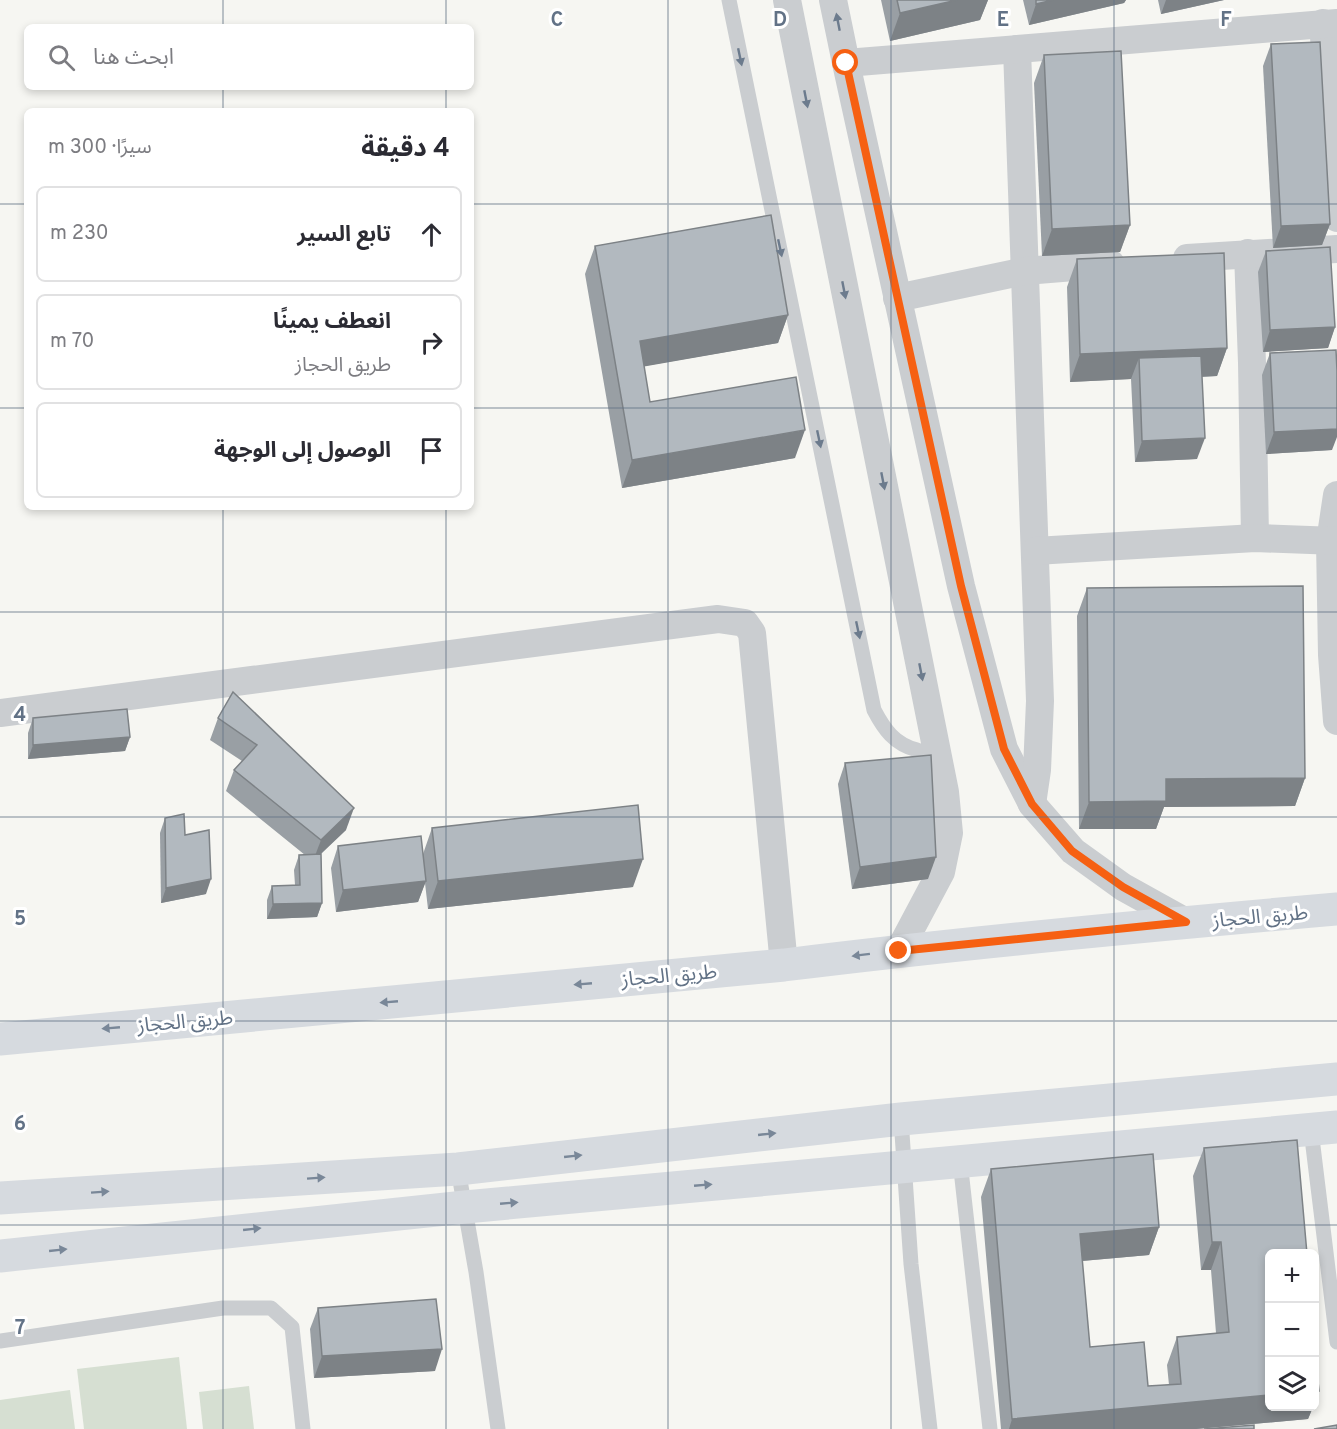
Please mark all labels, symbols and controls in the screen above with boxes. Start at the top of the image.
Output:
text: C [551,8,563,34]
text: D [773,8,787,34]
text: E [997,8,1009,34]
text: F [1220,8,1232,34]
one-way arrow [833,13,842,32]
search box [24,24,474,90]
icon: search [45,41,78,74]
text: ابحث هنا [93,45,174,72]
one-way arrow [736,48,746,67]
route start [832,49,858,75]
one-way arrow [802,89,811,108]
text: 4 دقيقة [361,133,450,166]
text: سيرًا · 300 m [48,135,152,161]
icon: ahead [415,218,448,251]
text: 230 m [50,221,109,247]
text: تابع السير [297,222,391,249]
one-way arrow [776,239,785,258]
one-way arrow [840,280,850,299]
text: انعطف يمينًا [273,309,391,336]
icon: right [415,326,448,359]
text: 70 m [50,329,94,355]
text: طريق الحجاز [295,353,391,379]
one-way arrow [815,430,824,449]
icon: arrive [415,434,448,467]
text: الوصول إلى الوجهة [214,438,391,465]
one-way arrow [879,472,888,491]
one-way arrow [854,621,863,640]
one-way arrow [917,663,926,682]
text: 4 [14,703,26,729]
street label: طريق الحجاز [1210,901,1309,935]
text: 5 [14,907,26,933]
route end [885,937,911,963]
one-way arrow [851,951,870,960]
street label: طريق الحجاز [619,960,718,994]
one-way arrow [574,979,593,989]
one-way arrow [380,997,399,1007]
street label: طريق الحجاز [135,1006,234,1040]
one-way arrow [102,1023,121,1033]
text: 6 [14,1112,26,1138]
one-way arrow [757,1129,776,1139]
one-way arrow [563,1151,582,1161]
one-way arrow [306,1173,325,1182]
one-way arrow [693,1180,712,1190]
one-way arrow [91,1187,110,1196]
one-way arrow [499,1198,518,1208]
one-way arrow [243,1224,262,1234]
one-way arrow [49,1245,68,1255]
map controls [1265,1249,1319,1411]
button: + [1265,1249,1319,1303]
button: − [1265,1303,1319,1357]
text: 7 [15,1316,25,1342]
button: layers [1265,1357,1319,1411]

